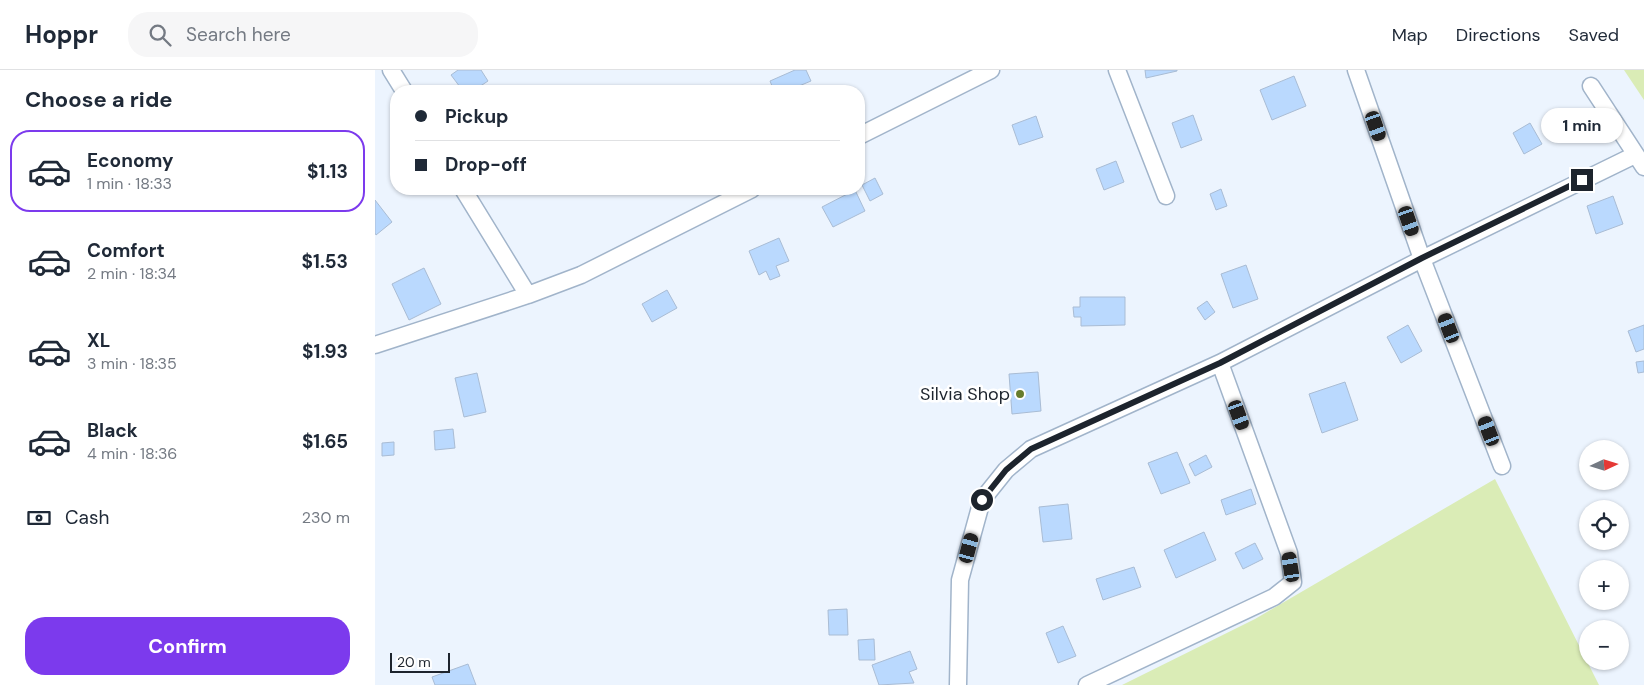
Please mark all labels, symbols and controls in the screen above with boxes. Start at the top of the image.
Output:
search box [128,12,478,57]
text: Hoppr [25,19,98,50]
icon: search [146,21,174,49]
text: Search here [186,22,291,47]
text: Map [1392,23,1428,47]
text: Directions [1456,23,1541,47]
text: Saved [1569,23,1619,47]
text: Choose a ride [25,85,173,114]
text: Pickup [445,104,509,129]
callout: 1 min [1541,108,1623,142]
car [1364,109,1387,143]
text: 1 min [1563,115,1601,136]
text: Economy [87,148,174,173]
icon: car [27,149,72,194]
text: Drop-off [445,152,527,177]
text: $1.13 [307,159,348,184]
route end [1571,169,1593,191]
text: 1 min · 18:33 [87,173,172,194]
car [1397,204,1420,238]
text: Comfort [87,238,165,263]
icon: car [27,239,72,284]
text: $1.53 [302,249,348,274]
text: 2 min · 18:34 [87,263,177,284]
car [1436,311,1461,345]
text: XL [87,328,110,353]
icon: car [27,329,72,374]
text: $1.93 [302,339,348,364]
text: 3 min · 18:35 [87,353,177,374]
place label: Silvia Shop [920,382,1010,406]
marker: Silvia Shop [1014,388,1026,400]
car [1226,398,1251,432]
car [1476,414,1501,448]
text: Black [87,418,138,443]
icon: car [27,419,72,464]
text: $1.65 [302,429,348,454]
north arrow [1579,440,1629,490]
map controls [1579,440,1629,670]
text: 4 min · 18:36 [87,443,177,464]
route start [971,489,993,511]
button: locate [1579,500,1629,550]
icon: cash [25,504,53,532]
text: Cash [65,505,109,530]
text: 230 m [302,507,350,528]
car [957,532,980,564]
car [1281,551,1300,583]
button: + [1579,560,1629,610]
button: Confirm [25,617,350,675]
button: − [1579,620,1629,670]
scale bar [390,650,450,673]
text: 20 m [397,653,431,671]

